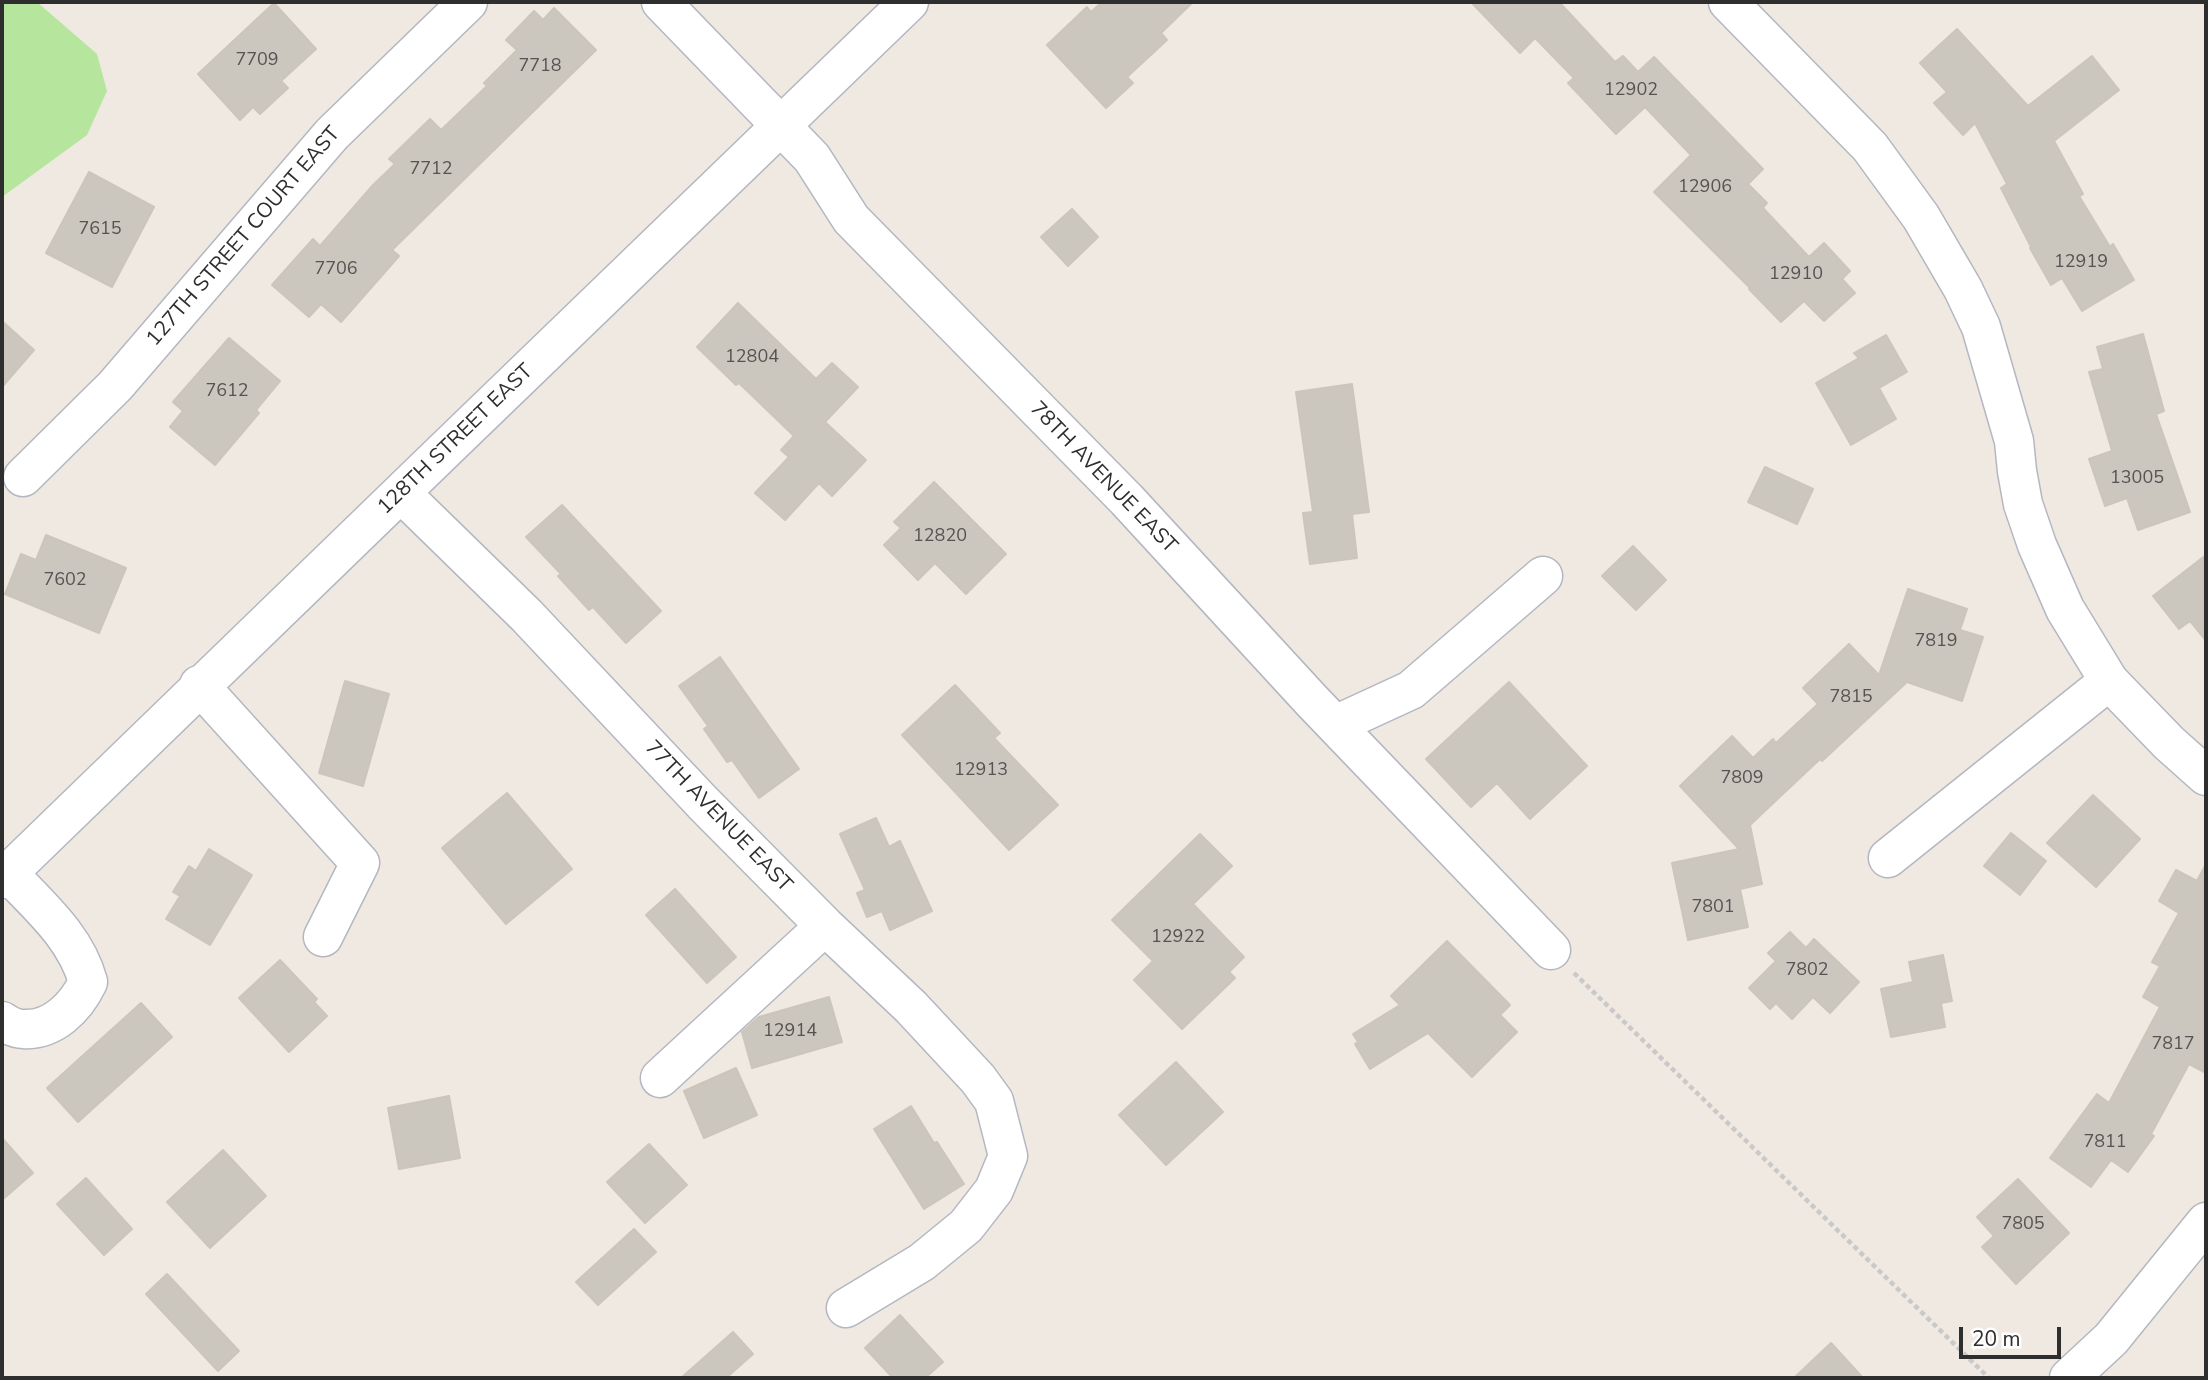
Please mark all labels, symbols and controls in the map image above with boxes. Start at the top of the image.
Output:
house number: 7709 [235,50,279,72]
house number: 7718 [518,56,562,78]
house number: 12902 [1604,80,1658,102]
street label: 127TH STREET COURT EAST [142,122,346,352]
house number: 7712 [409,159,453,181]
house number: 12906 [1678,177,1732,199]
house number: 7615 [78,219,122,241]
house number: 12919 [2054,252,2108,274]
house number: 7706 [314,259,358,281]
house number: 12910 [1769,264,1823,286]
house number: 12804 [725,347,779,369]
street label: 128TH STREET EAST [373,359,539,521]
house number: 7612 [205,381,249,403]
street label: 78TH AVENUE EAST [1024,397,1182,559]
house number: 13005 [2110,468,2164,490]
house number: 12820 [913,526,967,548]
house number: 7602 [43,570,87,592]
house number: 7819 [1914,631,1958,653]
house number: 7815 [1829,687,1873,709]
street label: 77TH AVENUE EAST [639,736,797,898]
house number: 12913 [954,760,1008,782]
house number: 7809 [1720,768,1764,790]
house number: 7801 [1691,897,1735,919]
house number: 12922 [1151,927,1205,949]
house number: 7802 [1785,960,1829,982]
house number: 12914 [763,1021,817,1043]
house number: 7817 [2151,1034,2195,1056]
house number: 7811 [2083,1132,2127,1154]
house number: 7805 [2001,1214,2045,1236]
scale bar [1963,1314,2064,1358]
text: 20 m [1972,1325,2021,1353]

